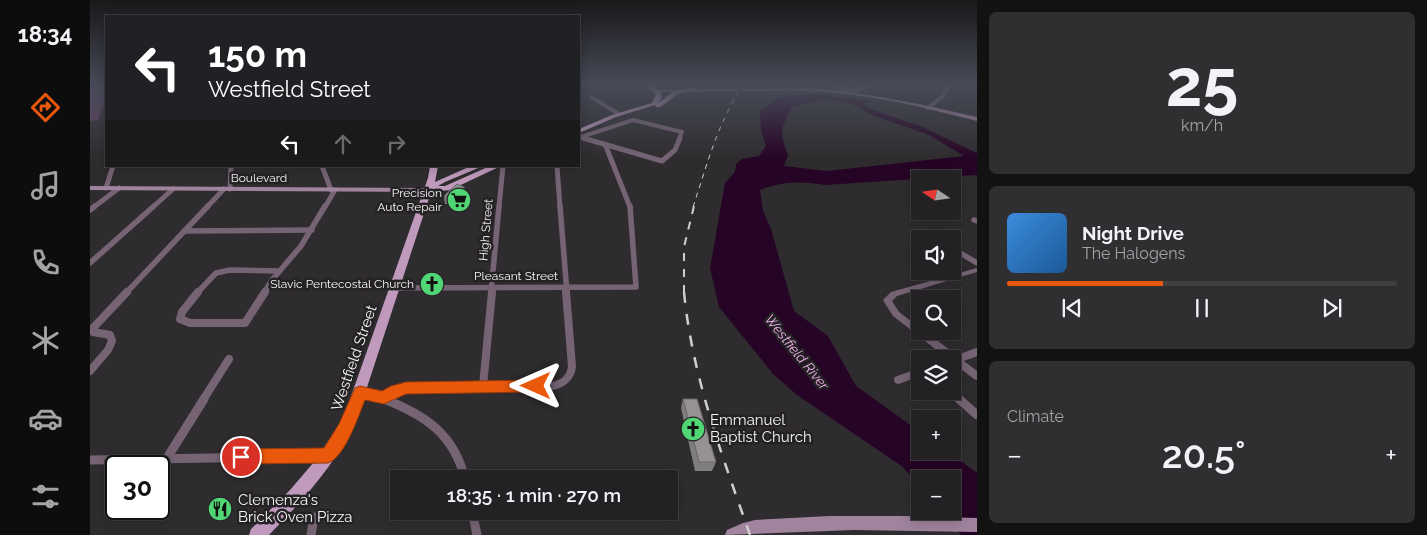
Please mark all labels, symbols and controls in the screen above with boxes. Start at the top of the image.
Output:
text: 18:34 [18,21,72,47]
text: 150 m [208,34,307,75]
icon: left [125,35,190,100]
text: 25 [1166,45,1238,121]
text: Westfield Street [208,76,371,102]
icon: directions [28,90,63,125]
text: km/h [1181,116,1223,135]
icon: left [276,130,304,158]
icon: ahead [329,130,357,158]
icon: right [382,130,410,158]
icon: music [28,168,63,203]
north arrow [911,170,961,220]
map controls [911,170,961,520]
street label: Boulevard [231,171,287,185]
place label: Precision Auto Repair [377,186,443,214]
supermarket icon: Precision Auto Repair [446,187,472,213]
street label: High Street [476,198,496,262]
text: Night Drive [1082,222,1184,244]
button: sound [911,230,961,280]
text: The Halogens [1082,244,1185,263]
icon: phone [28,245,63,280]
street label: Pleasant Street [474,269,558,283]
church icon: Slavic Pentecostal Church [419,271,445,297]
place label: Slavic Pentecostal Church [270,277,414,291]
button: search [911,290,961,340]
icon: previous [1058,294,1086,322]
icon: pause [1188,294,1216,322]
icon: next [1318,294,1346,322]
street label: Westfield Street [327,303,381,413]
water label: Westfield River [762,311,833,394]
icon: climate [28,323,63,358]
button: layers [911,350,961,400]
position arrow [509,359,561,411]
icon: car [28,401,63,436]
text: Climate [1007,407,1064,426]
button: + [911,410,961,460]
place label: Emmanuel Baptist Church [710,411,812,446]
church icon: Emmanuel Baptist Church [680,416,706,442]
text: 20.5° [1162,432,1246,477]
pin [220,436,262,478]
text: − [1007,439,1022,472]
text: + [1385,439,1397,472]
icon: arrive [227,443,255,471]
speed limit sign: 30 [105,455,170,520]
button: − [911,470,961,520]
icon: filters [28,479,63,514]
text: 18:35 · 1 min · 270 m [447,484,621,506]
place label: Clemenza's Brick Oven Pizza [238,491,352,526]
restaurant icon: Clemenza's Brick Oven Pizza [207,496,233,522]

